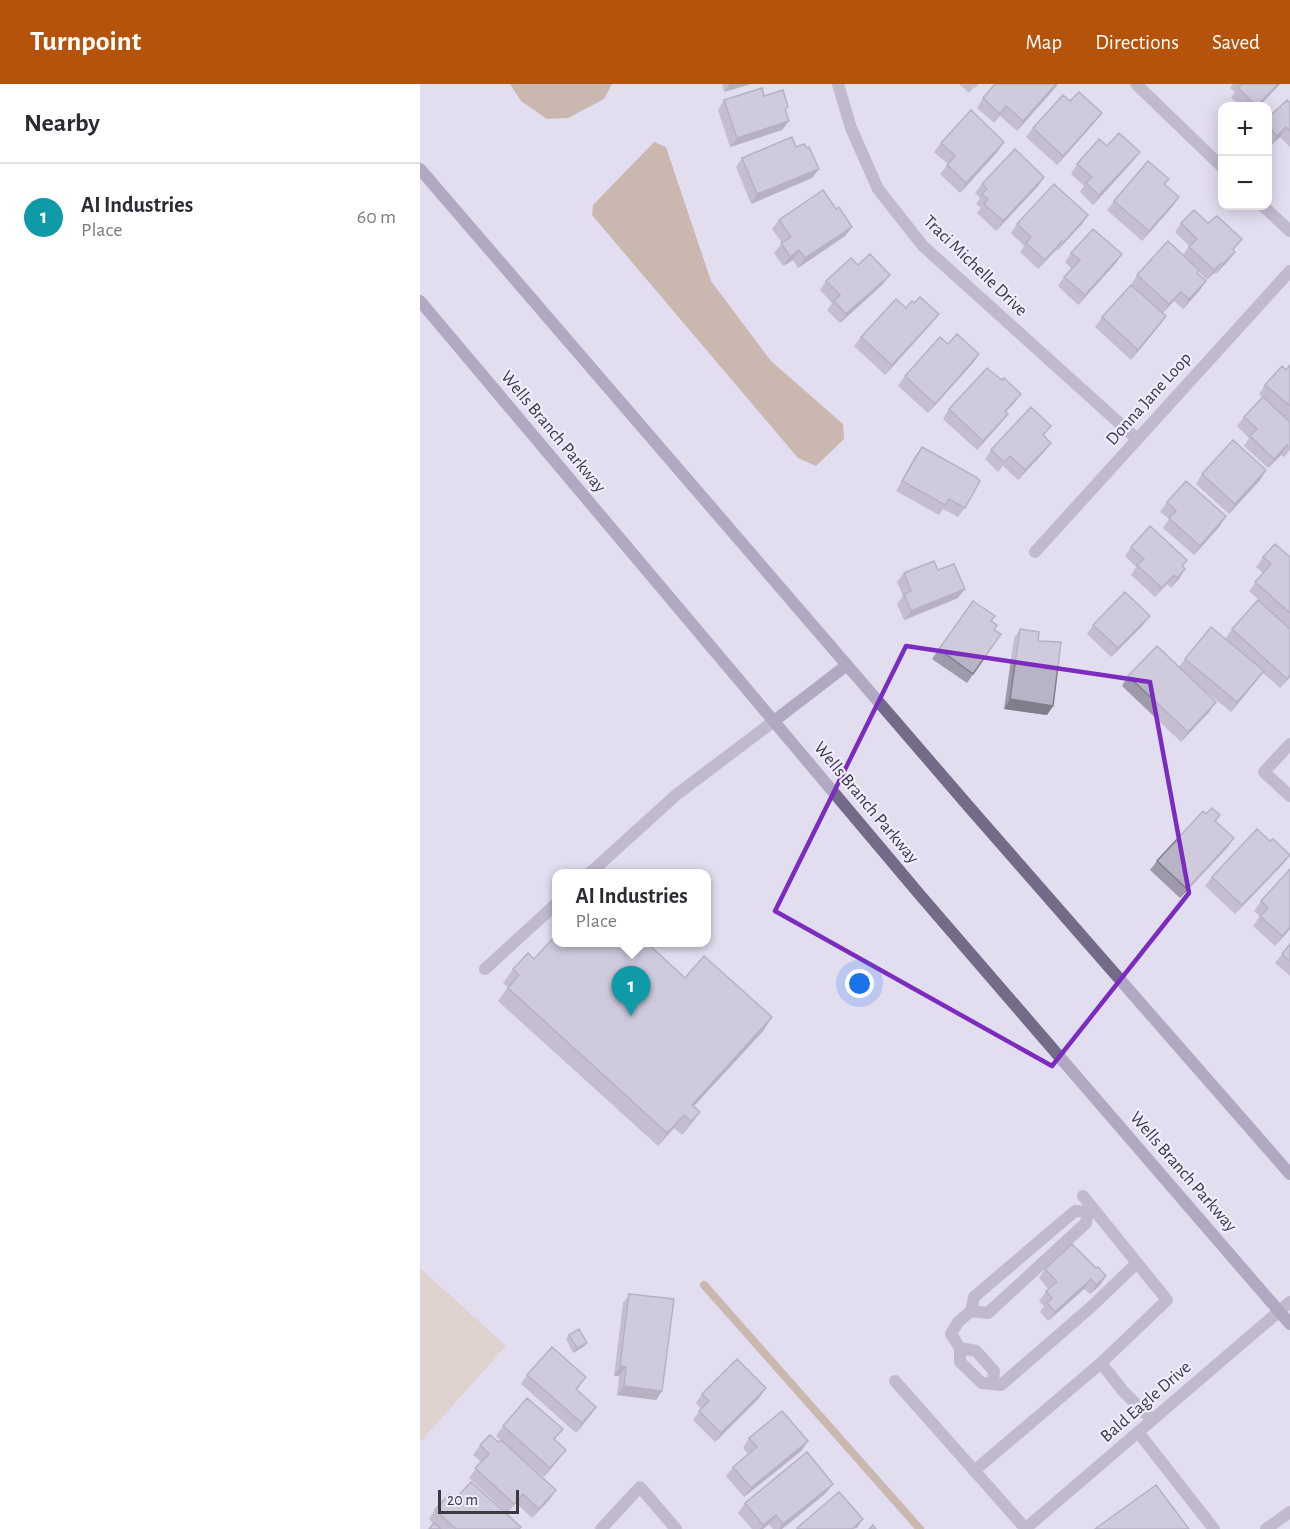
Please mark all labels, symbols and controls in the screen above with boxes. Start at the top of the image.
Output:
text: Turnpoint [30,28,141,56]
text: Map [1026,32,1062,53]
text: Directions [1095,32,1179,53]
text: Saved [1212,32,1260,53]
map controls [1218,102,1272,210]
button: + [1218,102,1272,156]
text: Nearby [24,110,100,136]
button: − [1218,156,1272,210]
text: AI Industries [81,194,193,216]
text: 1 [40,207,47,227]
text: 60 m [357,207,396,227]
street label: Traci Michelle Drive [920,212,1030,320]
text: Place [81,220,122,240]
street label: Donna Jane Loop [1103,349,1195,449]
street label: Wells Branch Parkway [497,368,609,496]
street label: Wells Branch Parkway [810,739,922,867]
popup [552,869,711,947]
text: AI Industries [575,885,688,907]
text: Place [575,911,617,931]
pin: 1 [612,966,650,1016]
your location [845,969,874,998]
street label: Wells Branch Parkway [1126,1109,1240,1236]
street label: Bald Eagle Drive [1097,1358,1195,1446]
scale bar [438,1487,519,1514]
text: 20 m [447,1492,478,1508]

